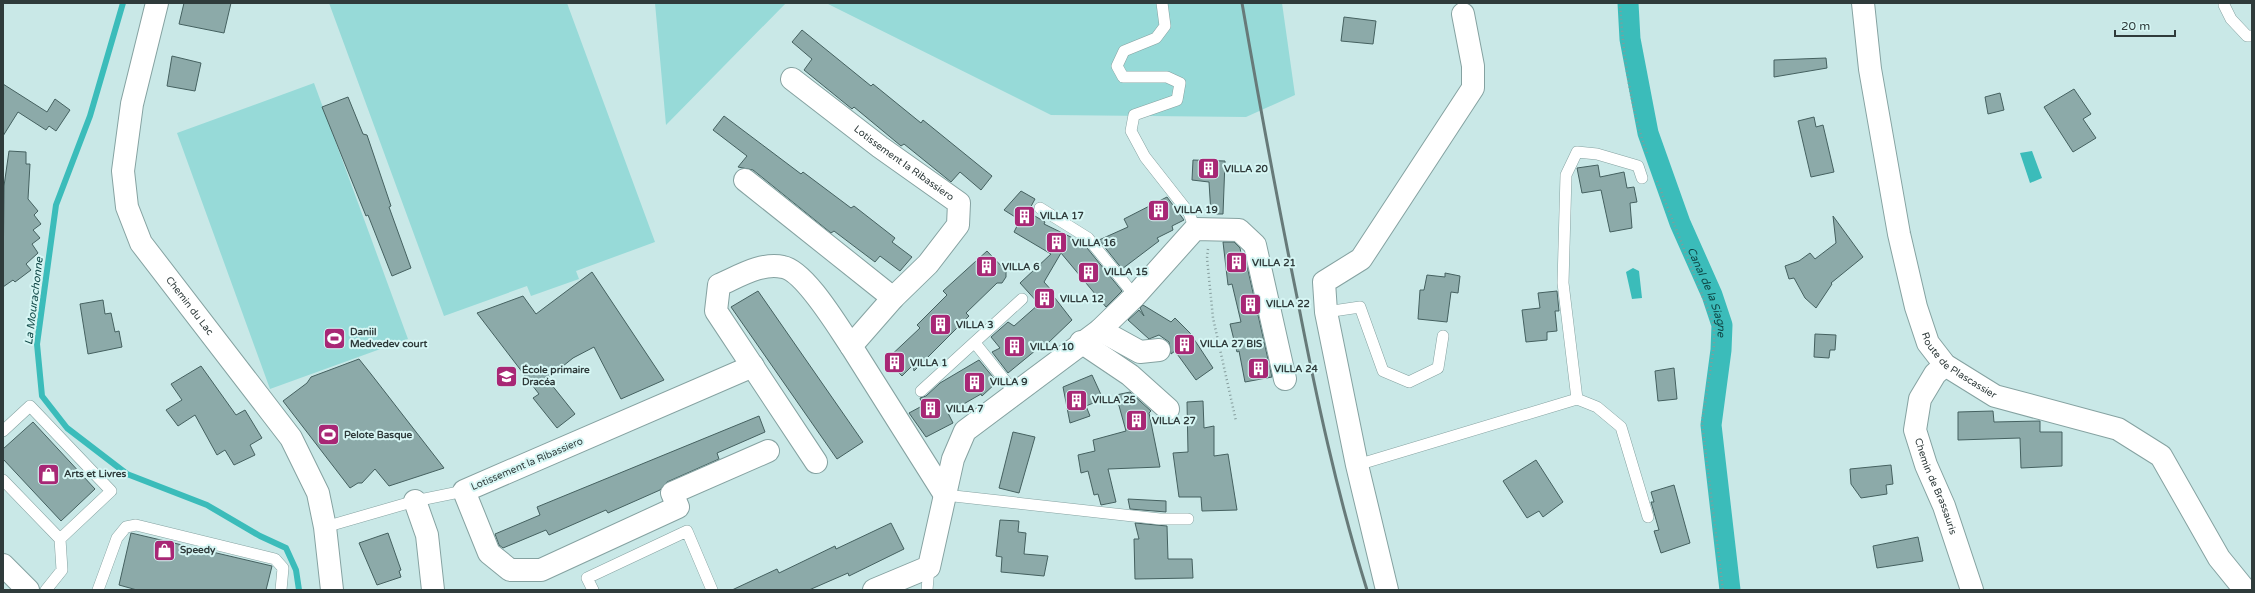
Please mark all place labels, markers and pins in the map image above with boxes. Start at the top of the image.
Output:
building icon: VILLA 20 [1196,156,1222,182]
place label: VILLA 20 [1224,163,1268,175]
building icon: VILLA 19 [1146,197,1172,223]
building icon: VILLA 17 [1011,203,1037,229]
place label: VILLA 19 [1174,204,1218,216]
place label: VILLA 17 [1040,210,1084,222]
building icon: VILLA 16 [1043,230,1069,256]
place label: VILLA 16 [1072,237,1116,249]
building icon: VILLA 21 [1224,250,1250,276]
building icon: VILLA 6 [974,254,1000,280]
place label: VILLA 21 [1252,257,1296,269]
building icon: VILLA 15 [1076,259,1102,285]
place label: VILLA 6 [1002,261,1040,273]
place label: VILLA 15 [1104,266,1148,278]
building icon: VILLA 12 [1032,286,1058,312]
building icon: VILLA 22 [1237,291,1263,317]
place label: VILLA 12 [1060,293,1104,305]
place label: VILLA 22 [1266,298,1310,310]
building icon: VILLA 3 [927,312,953,338]
place label: VILLA 3 [956,319,993,331]
sports icon: Daniil Medvedev court [321,325,347,351]
place label: Daniil Medvedev court [350,326,427,350]
building icon: VILLA 27 BIS [1172,331,1198,357]
building icon: VILLA 10 [1001,334,1027,360]
place label: VILLA 27 BIS [1200,338,1262,350]
place label: VILLA 10 [1030,341,1074,353]
building icon: VILLA 1 [881,350,907,376]
building icon: VILLA 24 [1246,356,1272,382]
place label: VILLA 1 [910,357,947,369]
school or university icon: École primaire Dracéa [493,363,519,389]
place label: VILLA 24 [1274,363,1318,375]
place label: École primaire Dracéa [522,364,590,388]
building icon: VILLA 9 [961,369,987,395]
place label: VILLA 9 [990,376,1027,388]
building icon: VILLA 25 [1064,387,1090,413]
place label: VILLA 25 [1092,394,1136,406]
building icon: VILLA 7 [918,396,944,422]
place label: VILLA 7 [946,403,983,415]
building icon: VILLA 27 [1124,408,1150,434]
place label: VILLA 27 [1152,415,1196,427]
sports icon: Pelote Basque [316,422,342,448]
place label: Pelote Basque [344,429,413,441]
shop icon: Arts et Livres [36,461,62,487]
place label: Arts et Livres [64,468,126,480]
shop icon: Speedy [151,537,177,563]
place label: Speedy [180,544,216,556]

